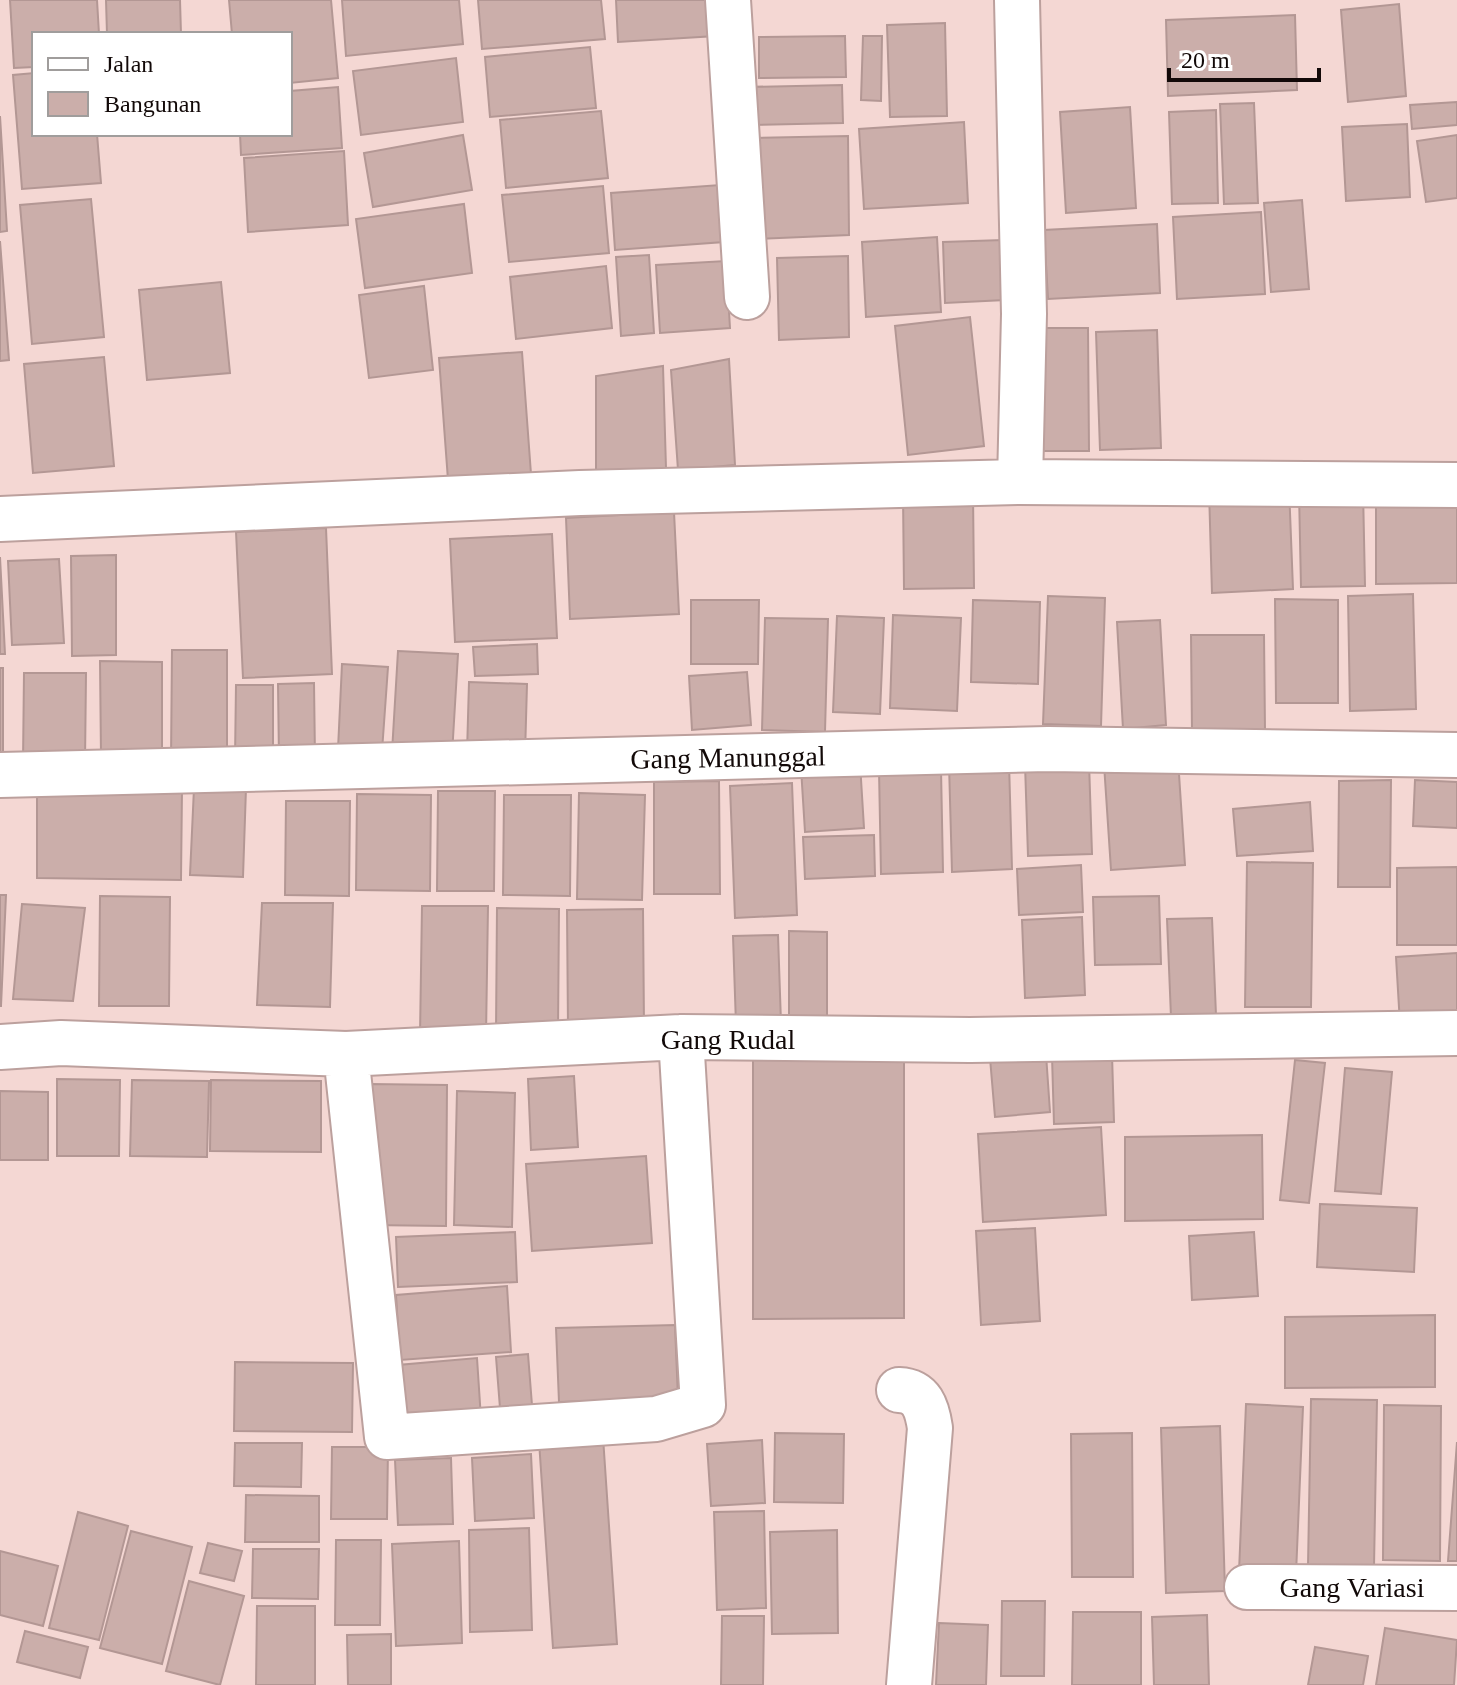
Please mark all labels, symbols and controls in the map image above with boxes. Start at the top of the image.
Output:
legend [32,32,292,136]
scale bar [1169,32,1319,82]
text: 20 m [1181,47,1230,73]
text: Jalan [104,51,153,77]
text: Bangunan [104,91,201,117]
street label: Gang Manunggal [630,740,826,775]
street label: Gang Rudal [661,1024,795,1055]
street label: Gang Variasi [1280,1572,1425,1603]

